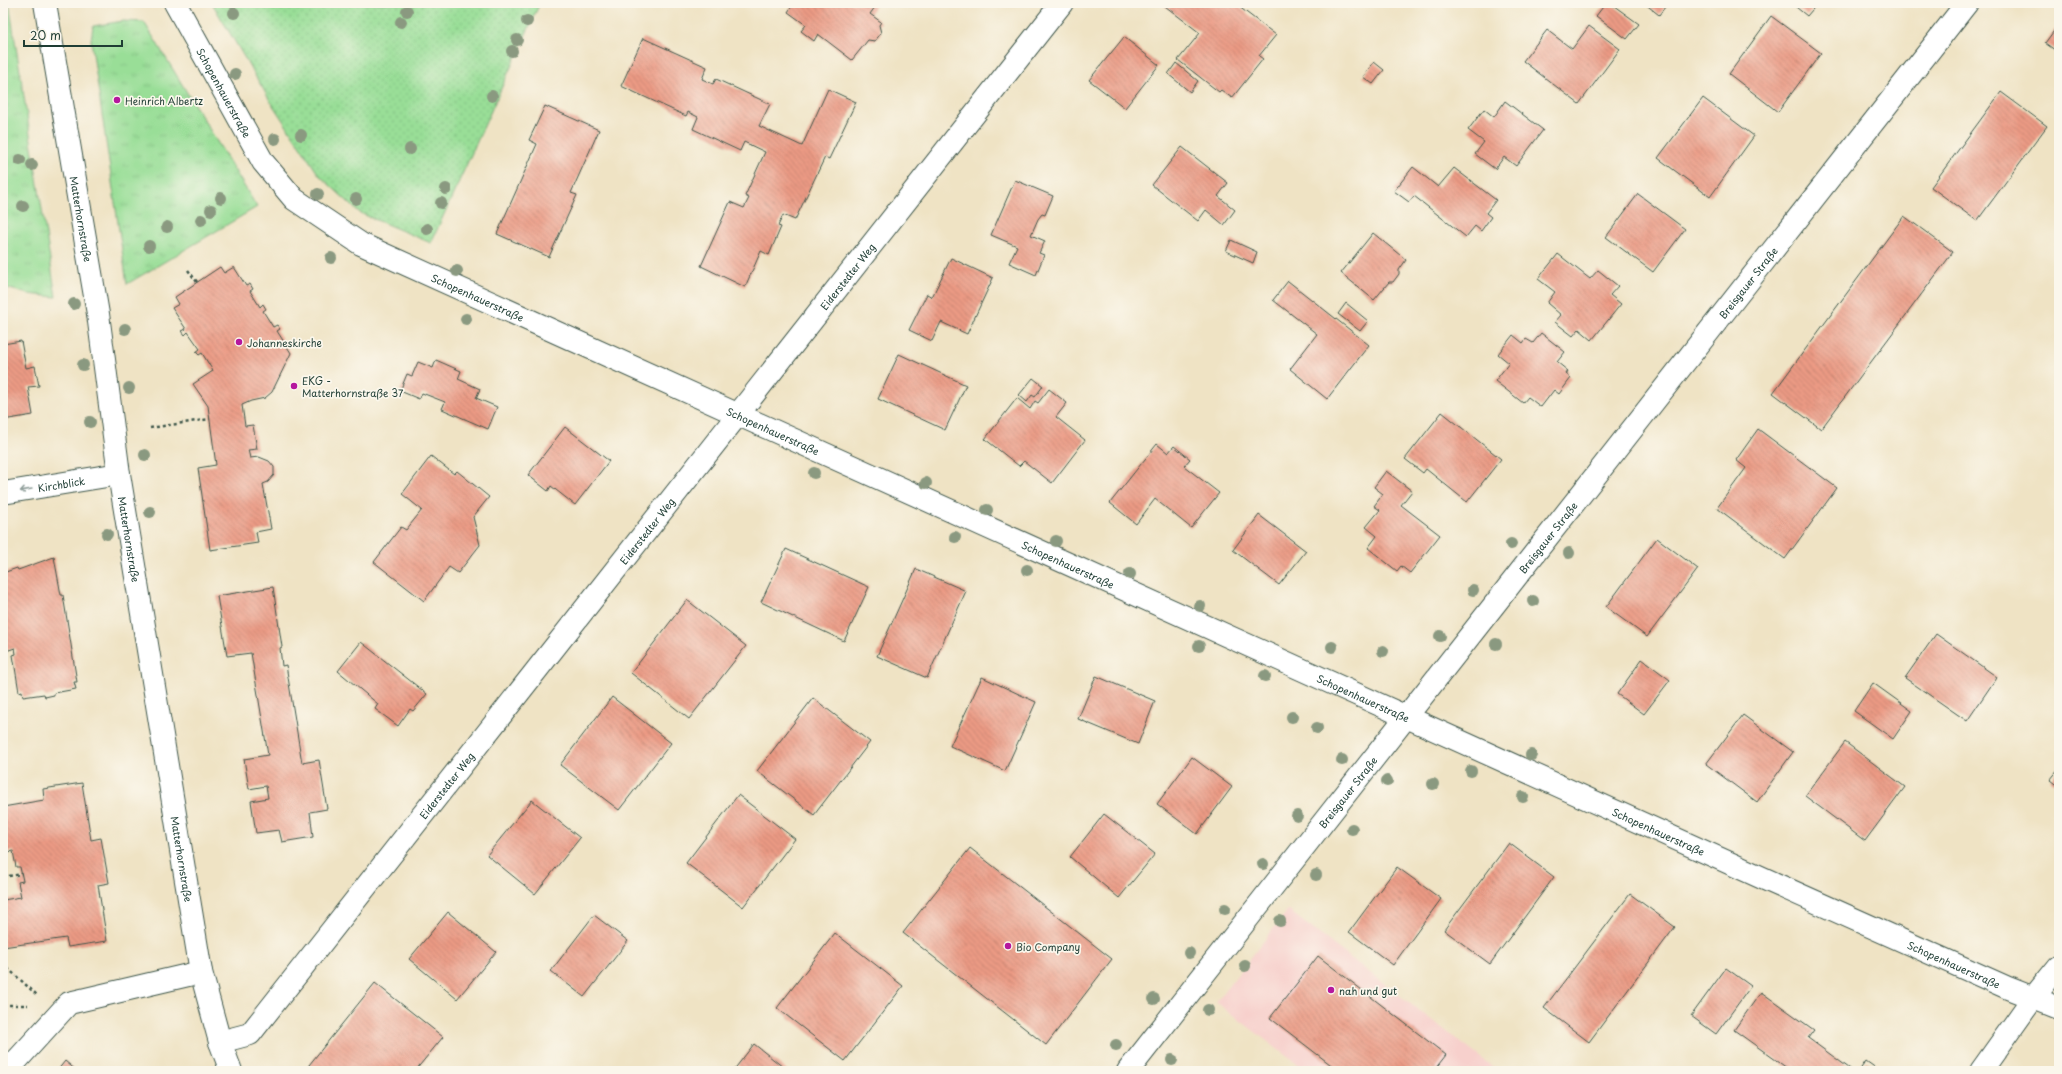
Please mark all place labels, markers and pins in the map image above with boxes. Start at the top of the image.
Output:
place label: Heinrich Albertz [125,93,203,108]
marker: Heinrich Albertz [112,95,122,105]
place label: Johanneskirche [247,335,322,350]
marker: Johanneskirche [234,337,244,347]
place label: EKG - Matterhornstraße 37 [302,373,404,400]
marker: EKG - Matterhornstraße 37 [289,381,299,391]
place label: Bio Company [1016,939,1081,954]
marker: Bio Company [1003,941,1013,951]
place label: nah und gut [1339,983,1397,998]
marker: nah und gut [1326,985,1336,995]

